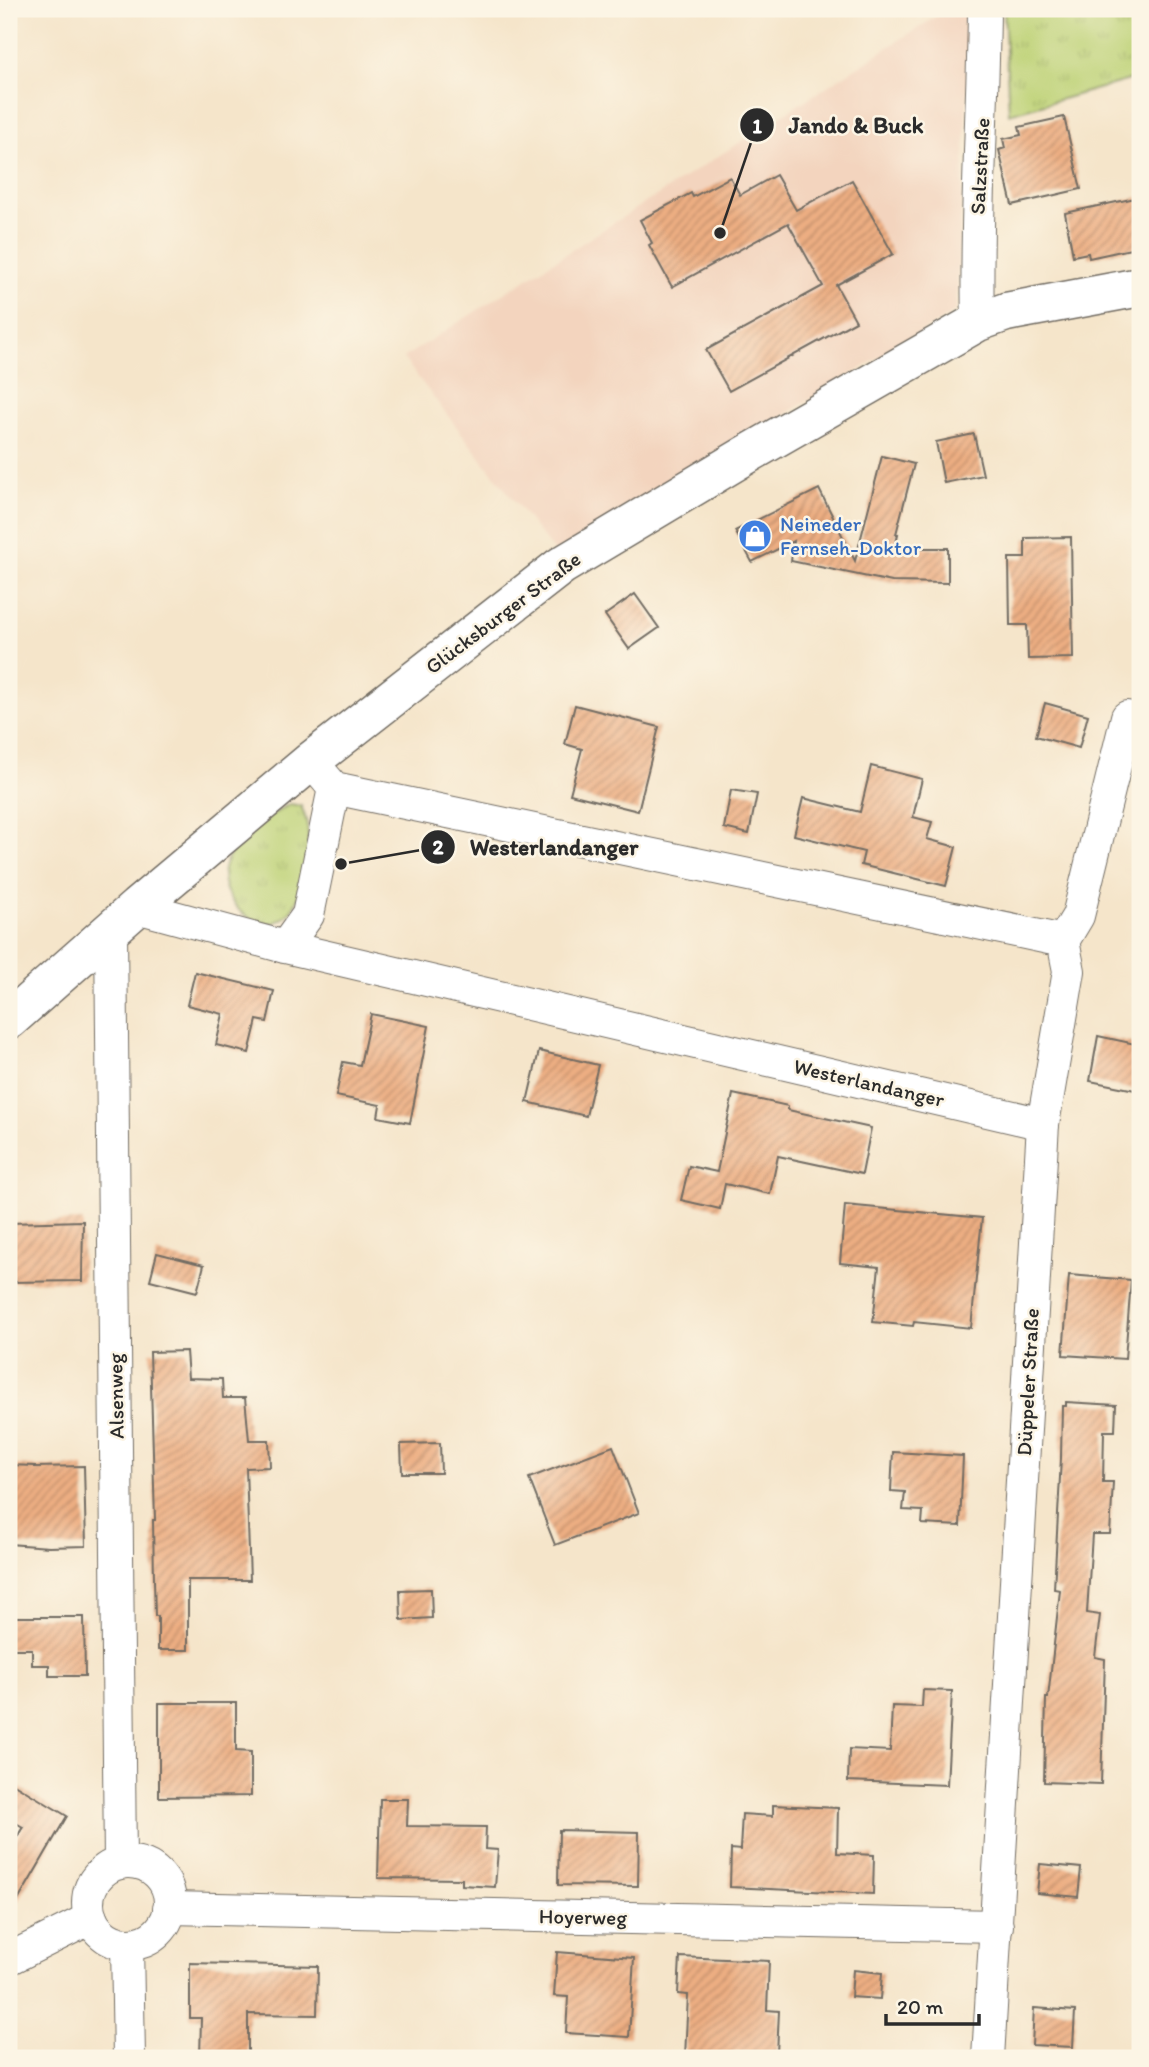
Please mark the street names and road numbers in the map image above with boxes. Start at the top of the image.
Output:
street label: Salzstraße [964,117,995,215]
street label: Glücksburger Straße [420,546,585,679]
street label: Westerlandanger [791,1053,948,1112]
street label: Düppeler Straße [1011,1308,1044,1456]
street label: Alsenweg [102,1353,129,1439]
street label: Hoyerweg [539,1903,628,1930]

